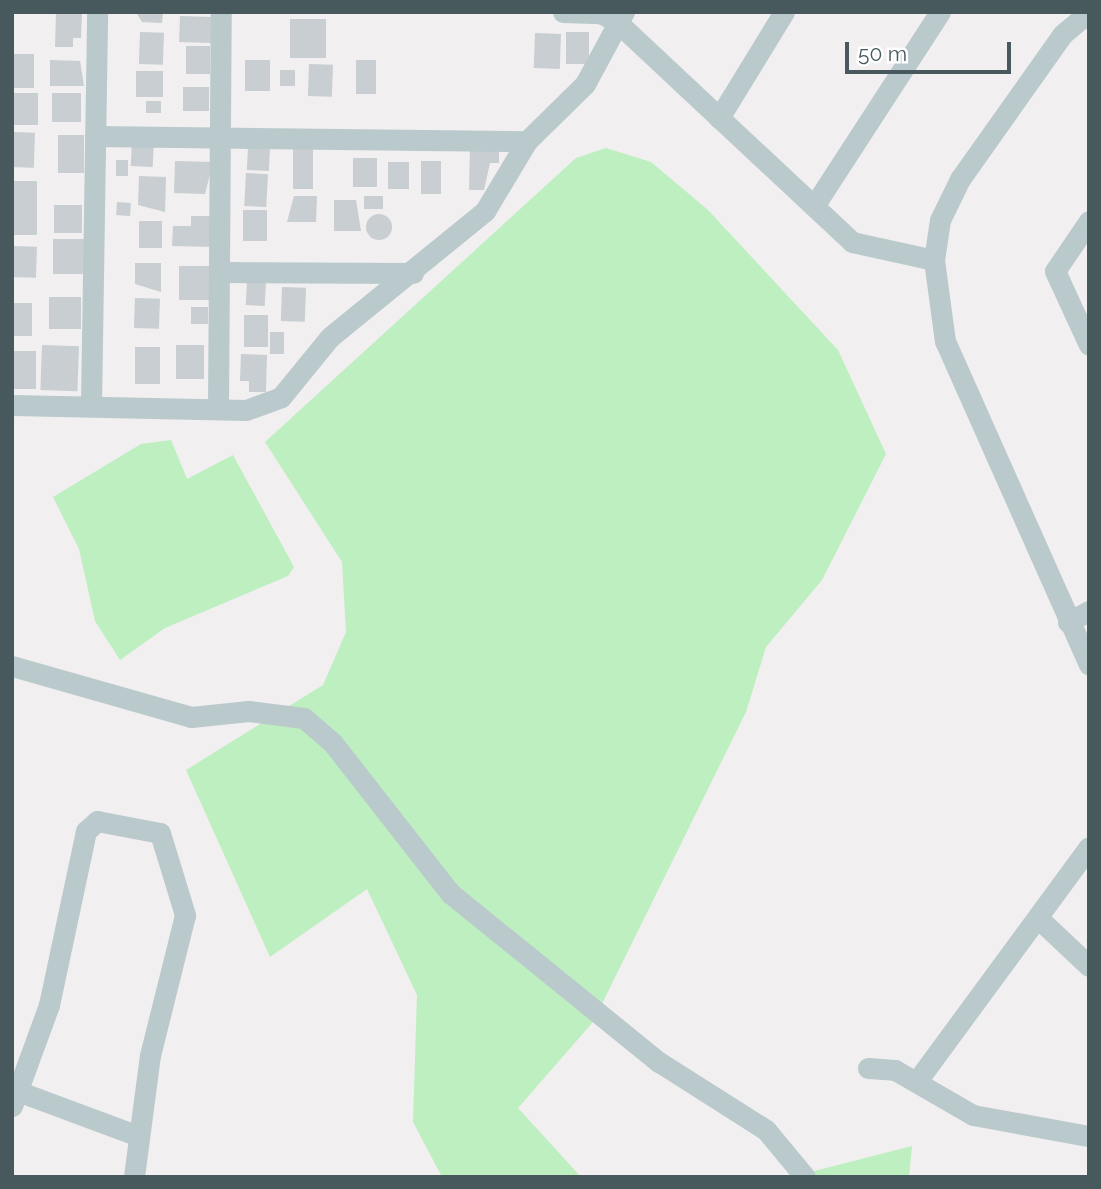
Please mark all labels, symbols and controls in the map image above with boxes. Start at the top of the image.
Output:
scale bar [849,28,1015,72]
text: 50 m [858,41,907,66]

